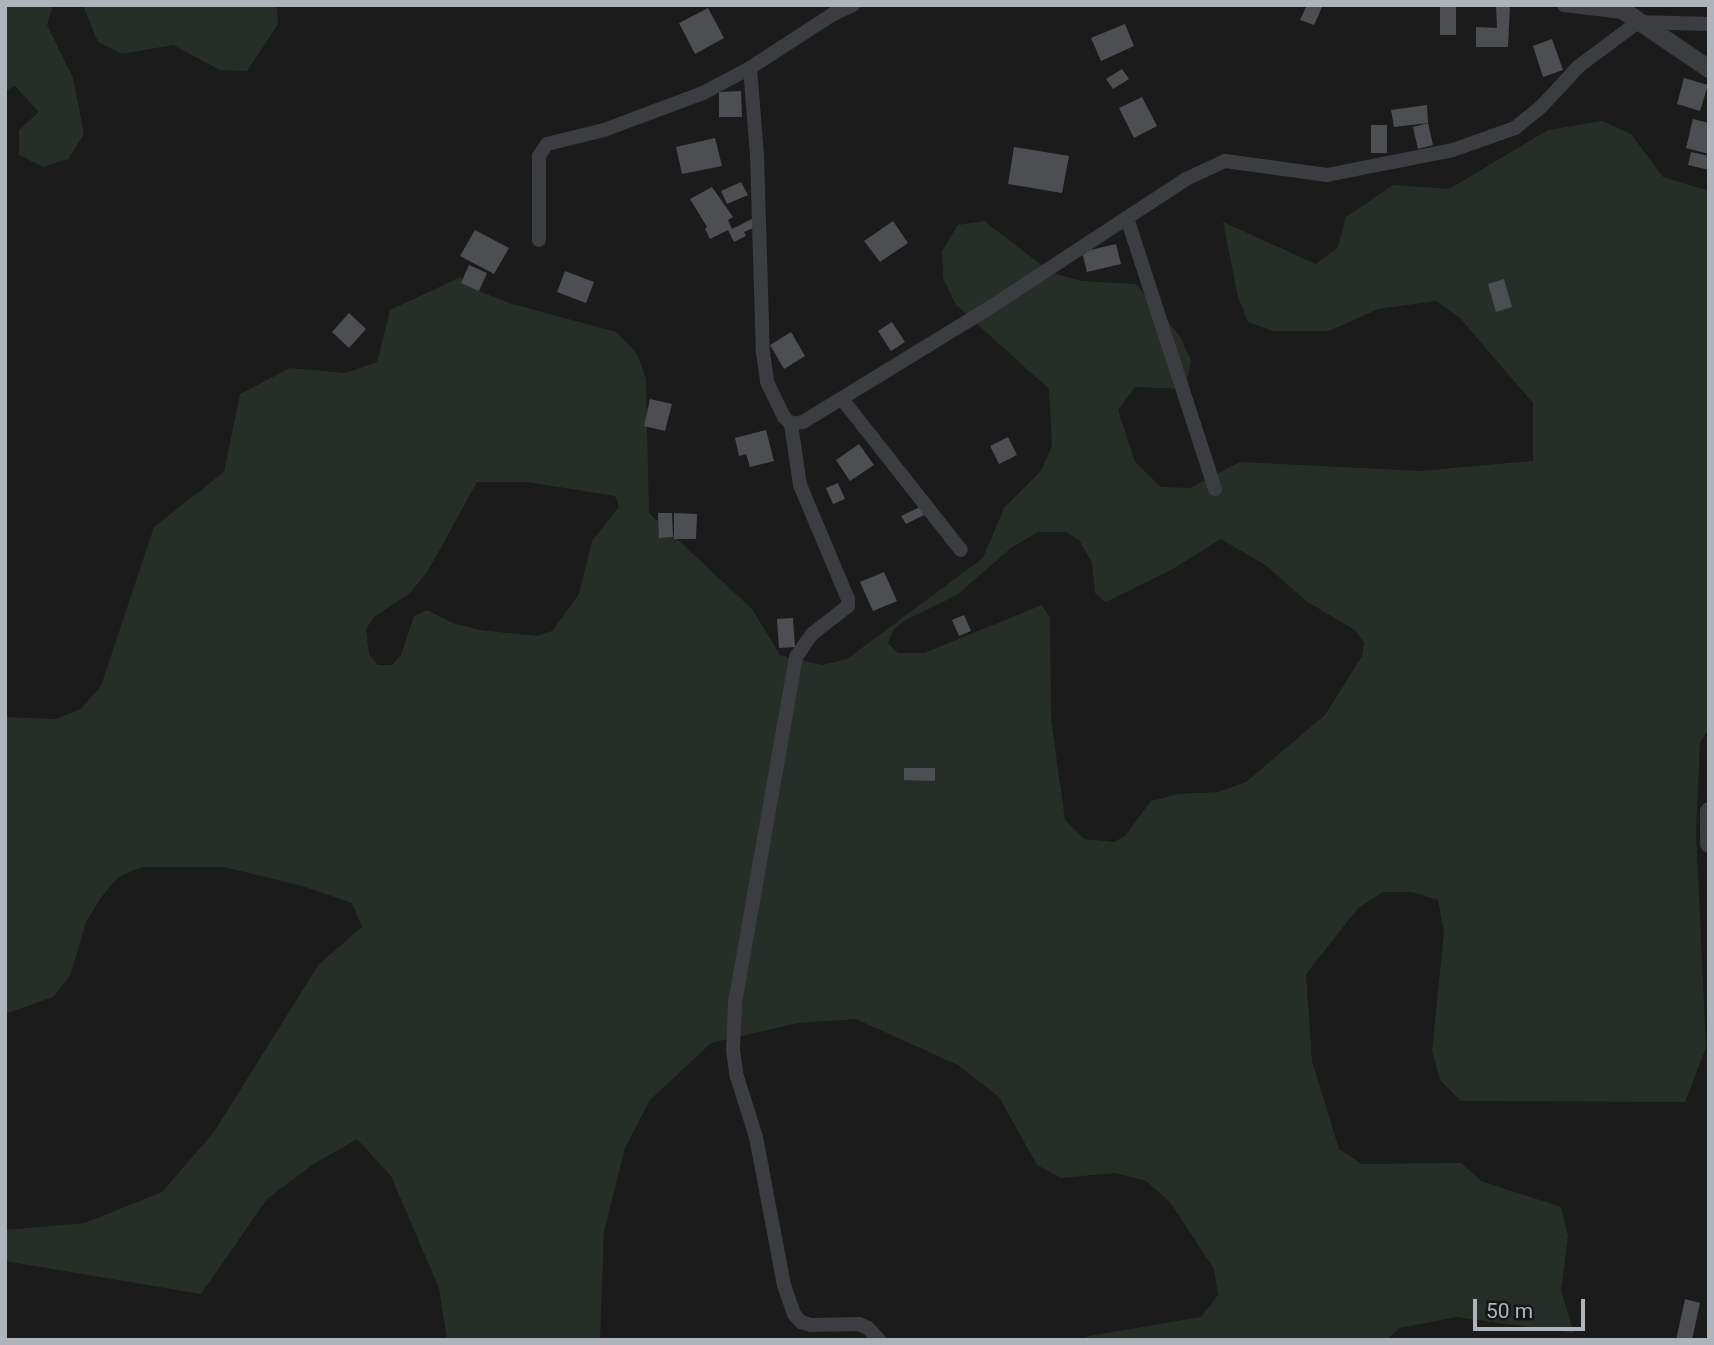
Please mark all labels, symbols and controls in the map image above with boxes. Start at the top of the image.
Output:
scale bar [1476,1286,1588,1330]
text: 50 m [1486,1299,1533,1323]

